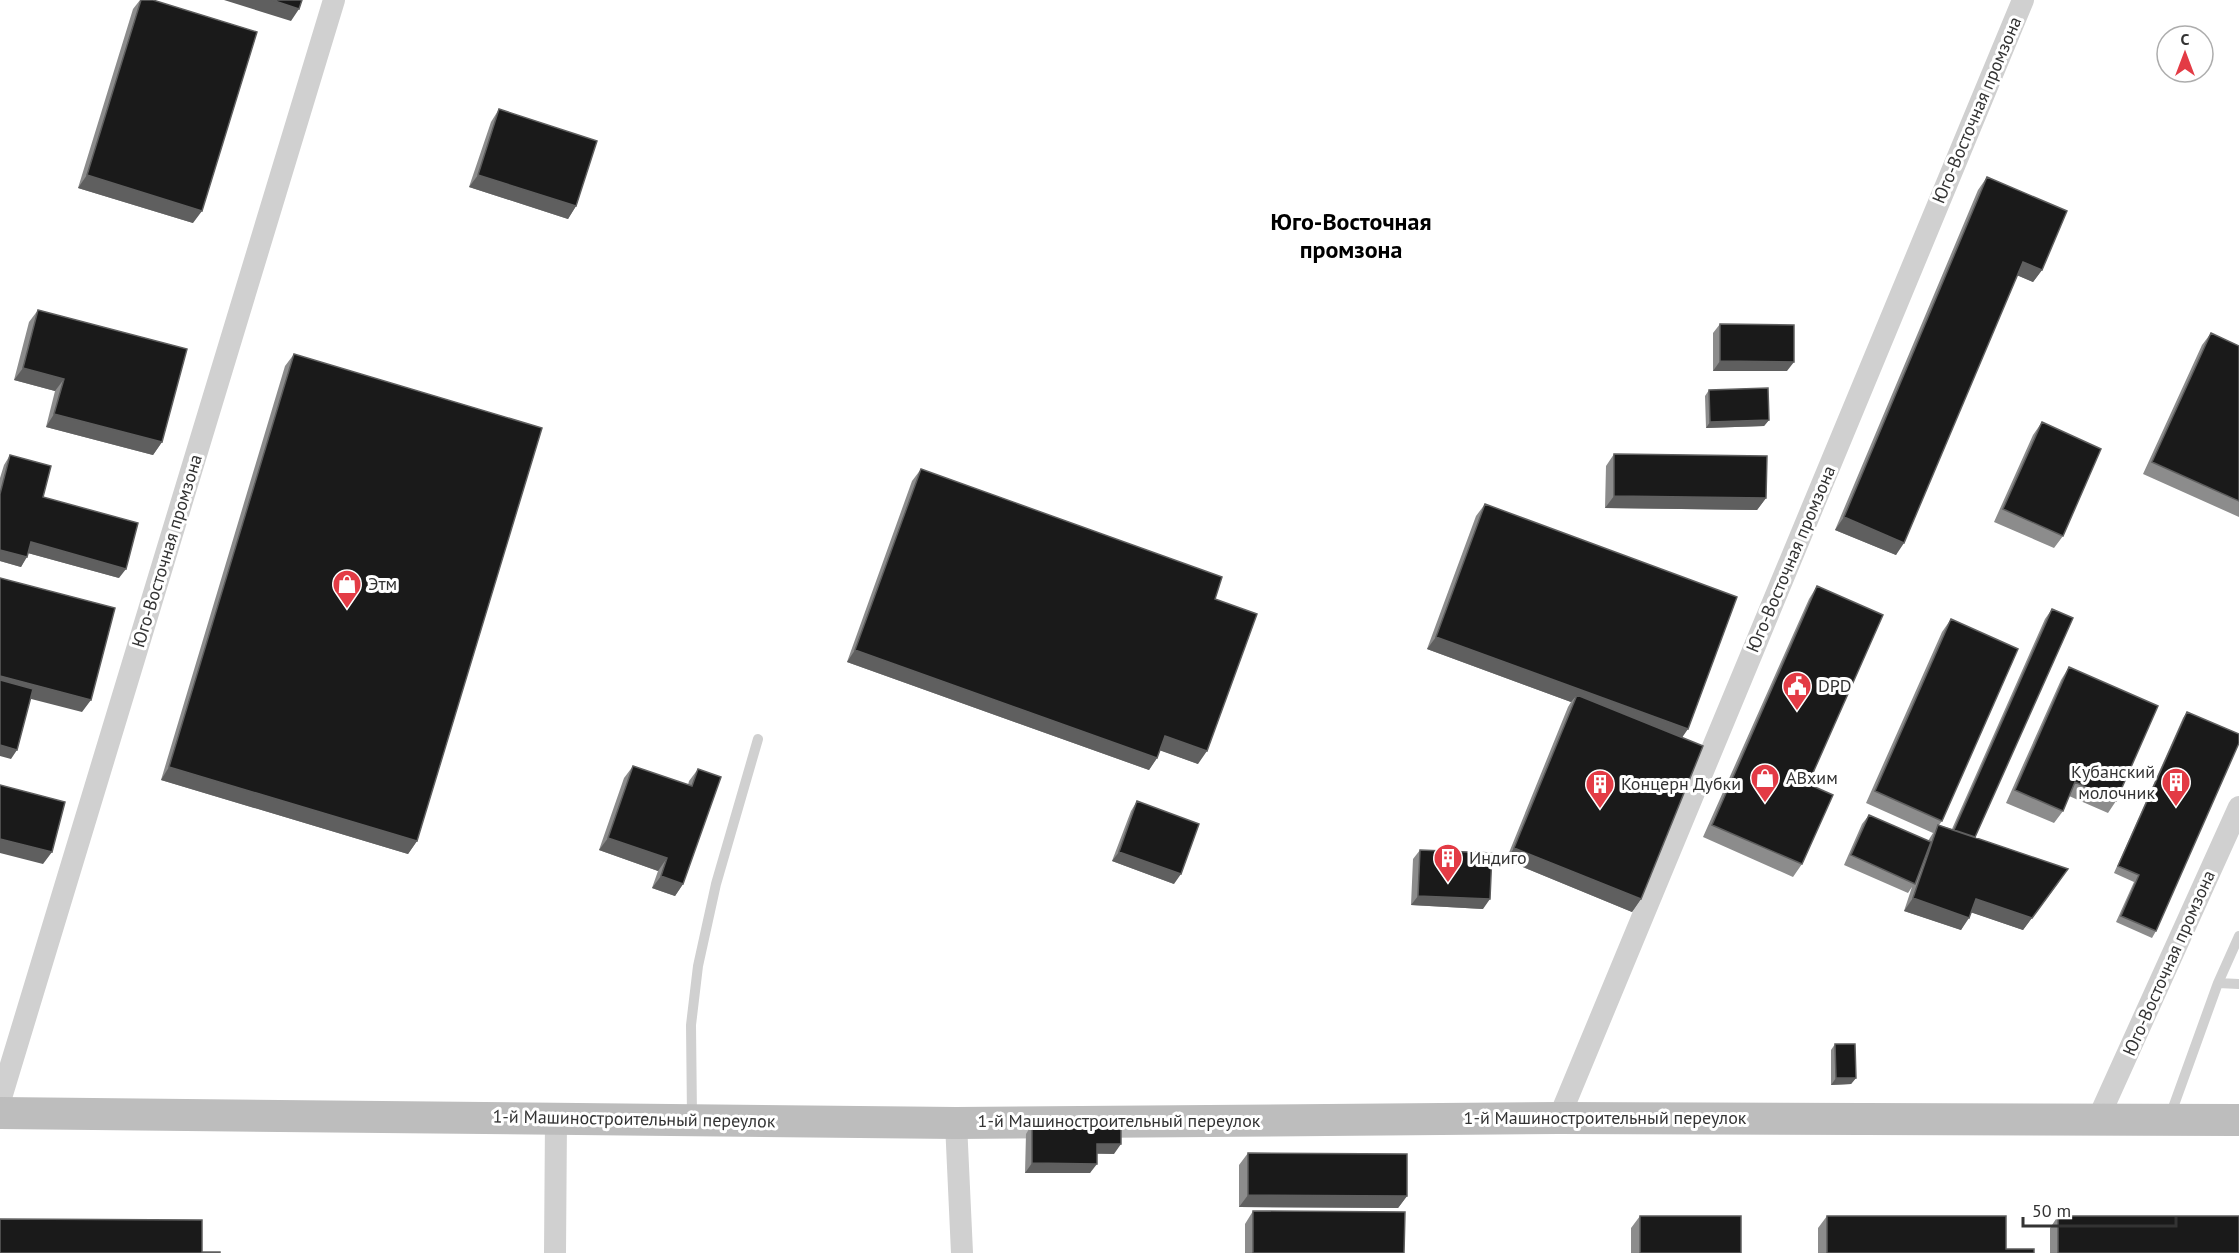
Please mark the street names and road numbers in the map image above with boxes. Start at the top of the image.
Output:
street label: Юго-Восточная промзона [1927,13,2026,207]
street label: Юго-Восточная промзона [126,451,207,650]
street label: Юго-Восточная промзона [1741,462,1840,656]
street label: Юго-Восточная промзона [2117,866,2220,1059]
street label: 1-й Машиностроительный переулок [492,1105,776,1132]
street label: 1-й Машиностроительный переулок [1464,1106,1747,1129]
street label: 1-й Машиностроительный переулок [978,1109,1261,1132]

